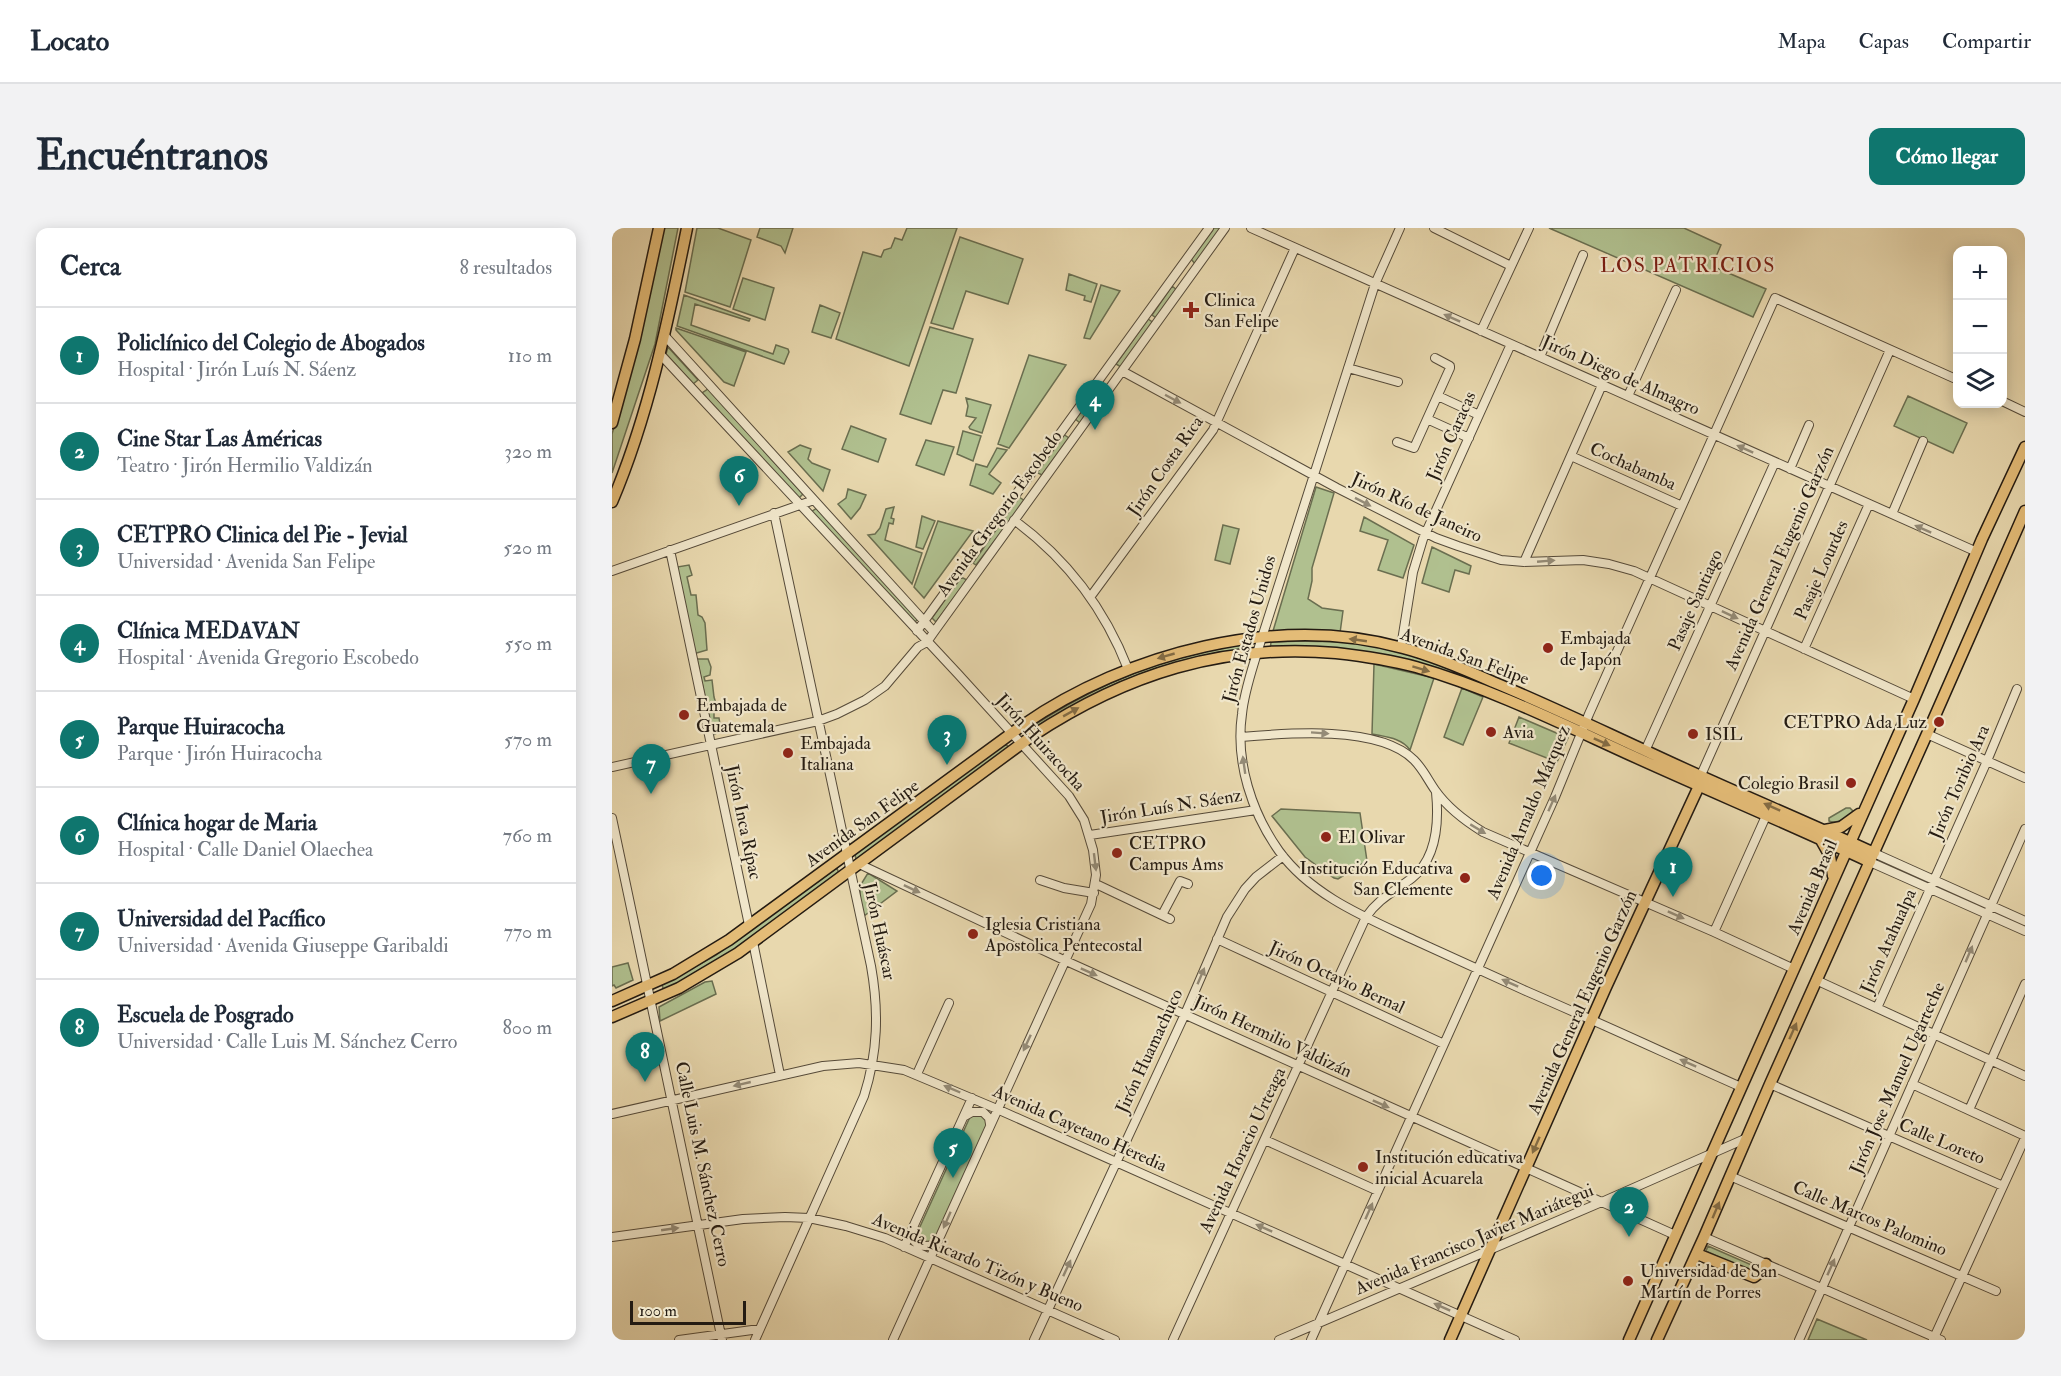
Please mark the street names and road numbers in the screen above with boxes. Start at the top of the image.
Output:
street label: Jirón Diego de Almagro [1537,330,1704,421]
street label: Jirón Caracas [1421,388,1481,486]
street label: Jirón Costa Rica [1122,411,1209,522]
street label: Avenida Gregorio Escobedo [931,425,1068,602]
street label: Cochabamba [1586,437,1680,496]
street label: Avenida General Eugenio Garzón [1719,442,1839,675]
street label: Jirón Río de Janeiro [1347,467,1486,548]
street label: Pasaje Lourdes [1789,517,1854,624]
street label: Pasaje Santiago [1663,546,1728,655]
street label: Jirón Estados Unidos [1217,553,1282,707]
street label: Avenida San Felipe [1397,622,1533,691]
street label: Jirón Huiracocha [990,688,1091,796]
street label: Avenida Arnaldo Márquez [1481,721,1576,904]
street label: Jirón Toribio Ara [1924,721,1995,844]
street label: Jirón Inca Rípac [720,762,767,882]
street label: Avenida San Felipe [800,774,924,873]
street label: Jirón Luís N. Sáenz [1098,784,1244,829]
street label: Avenida Brasil [1782,836,1843,939]
street label: Jirón Huáscar [858,879,901,982]
street label: Jirón Atahualpa [1855,885,1922,998]
street label: Avenida General Eugenio Garzón [1522,886,1642,1119]
street label: Jirón Octavio Bernal [1264,935,1409,1019]
street label: Jirón Jose Manuel Ugarteche [1844,978,1950,1179]
street label: Jirón Huamachuco [1110,985,1188,1118]
street label: Jirón Hermilio Valdizán [1189,989,1356,1083]
street label: Calle Luis M. Sánchez Cerro [670,1060,736,1269]
street label: Avenida Horacio Urteaga [1194,1063,1291,1238]
street label: Avenida Cayetano Heredia [988,1079,1171,1177]
street label: Calle Loreto [1895,1113,1989,1170]
street label: Calle Marcos Palomino [1789,1176,1951,1262]
street label: Avenida Francisco Javier Mariátegui [1351,1179,1597,1301]
street label: Avenida Ricardo Tizón y Bueno [868,1207,1087,1318]

